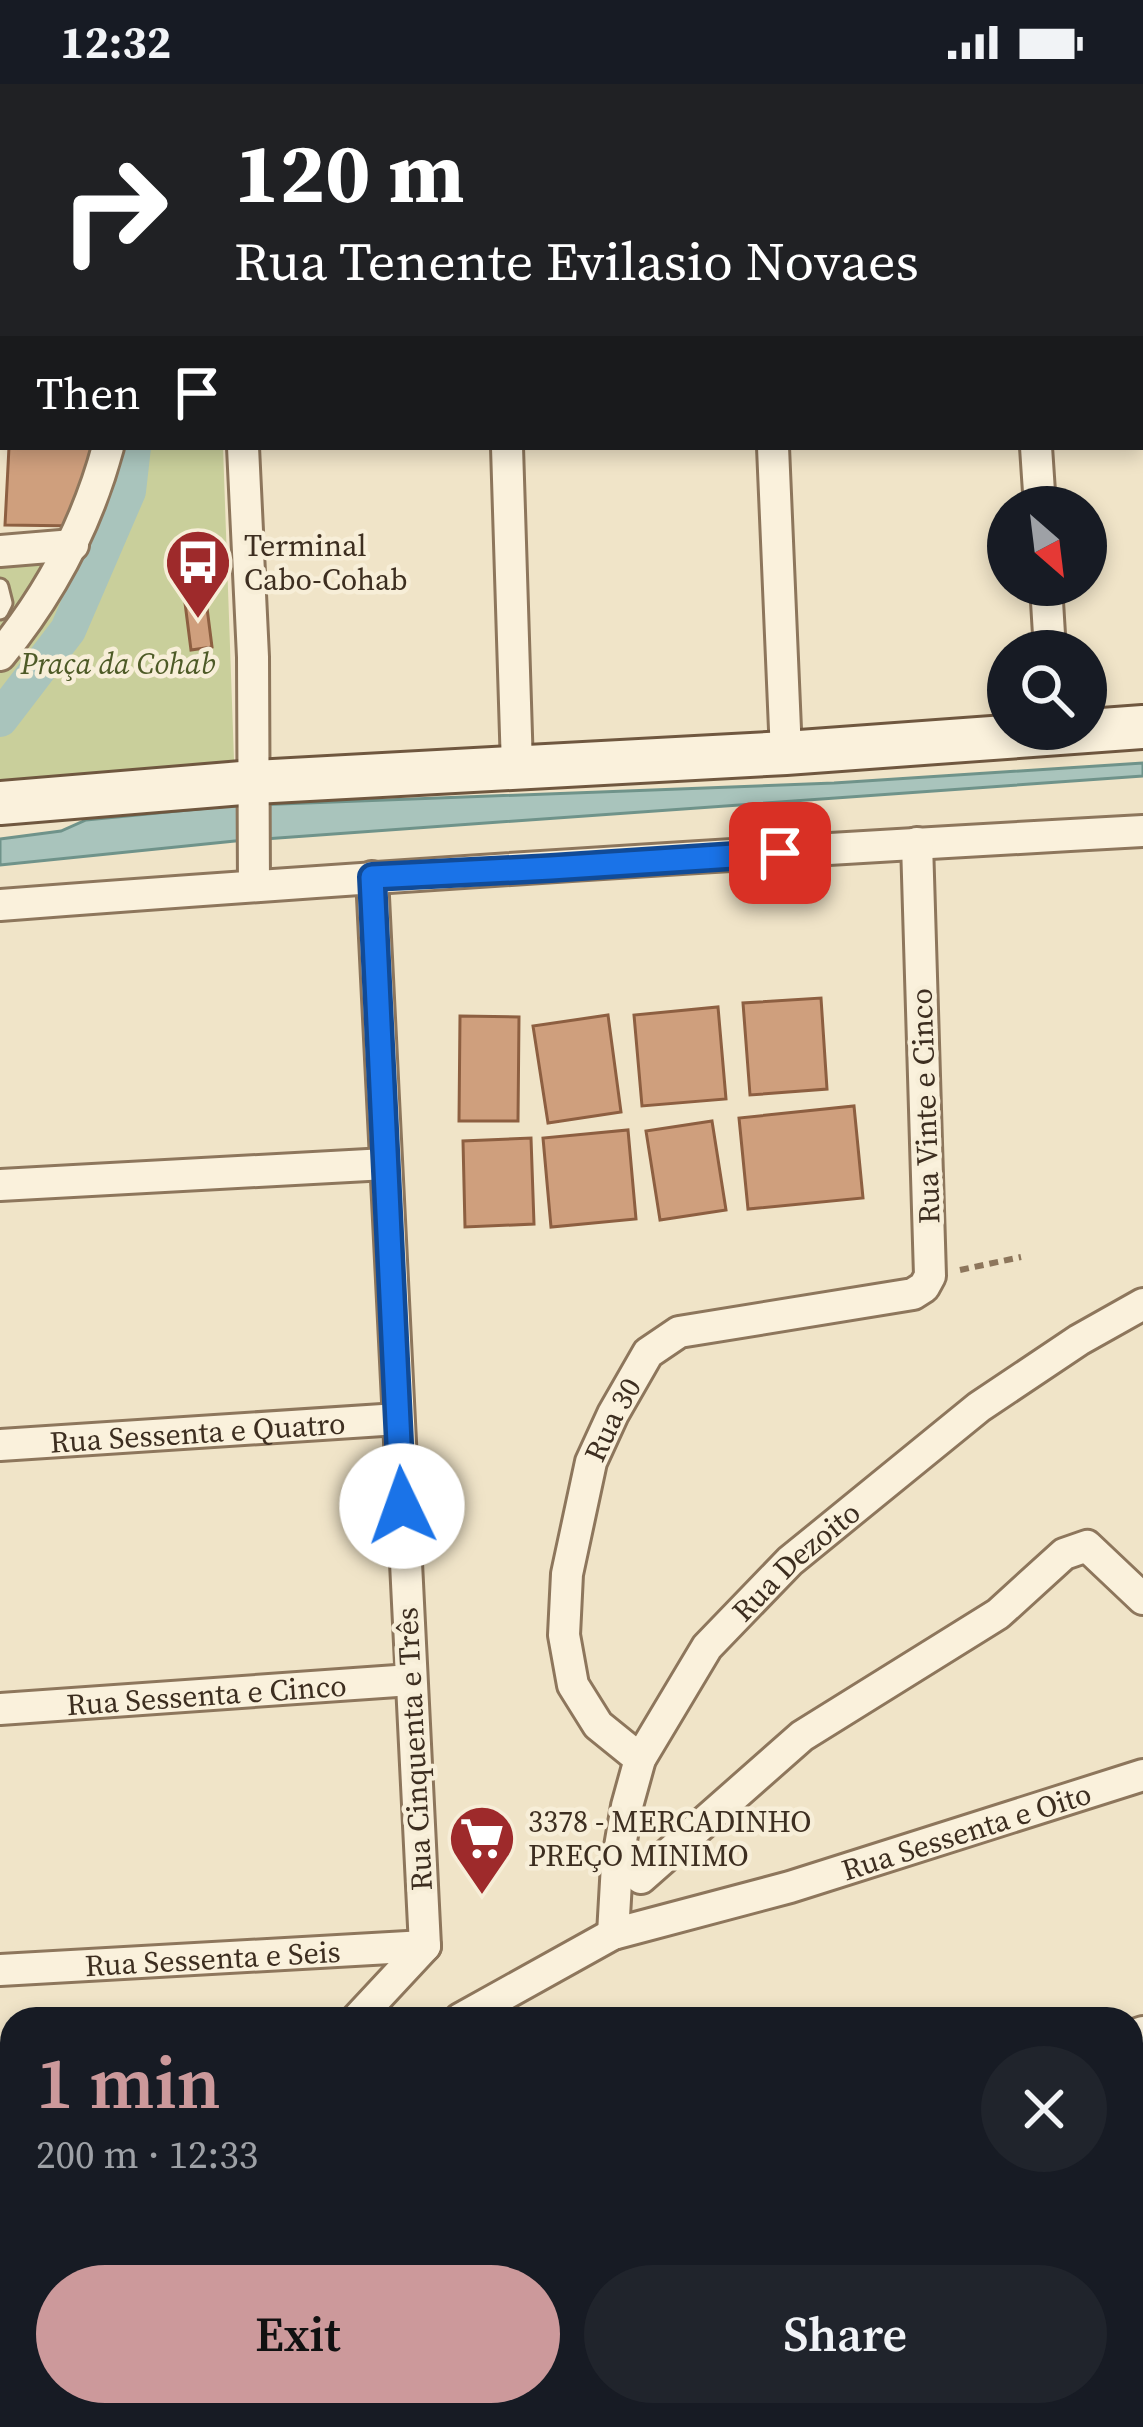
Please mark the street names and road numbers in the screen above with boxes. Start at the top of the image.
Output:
street label: Rua Vinte e Cinco [900,987,950,1225]
street label: Rua 30 [574,1370,650,1468]
street label: Rua Sessenta e Quatro [49,1402,347,1462]
street label: Rua Dezoito [722,1492,869,1630]
street label: Rua Cinquenta e Três [386,1606,442,1892]
street label: Rua Sessenta e Cinco [65,1664,348,1725]
street label: Rua Sessenta e Oito [836,1772,1096,1890]
street label: Rua Sessenta e Seis [84,1930,342,1986]

